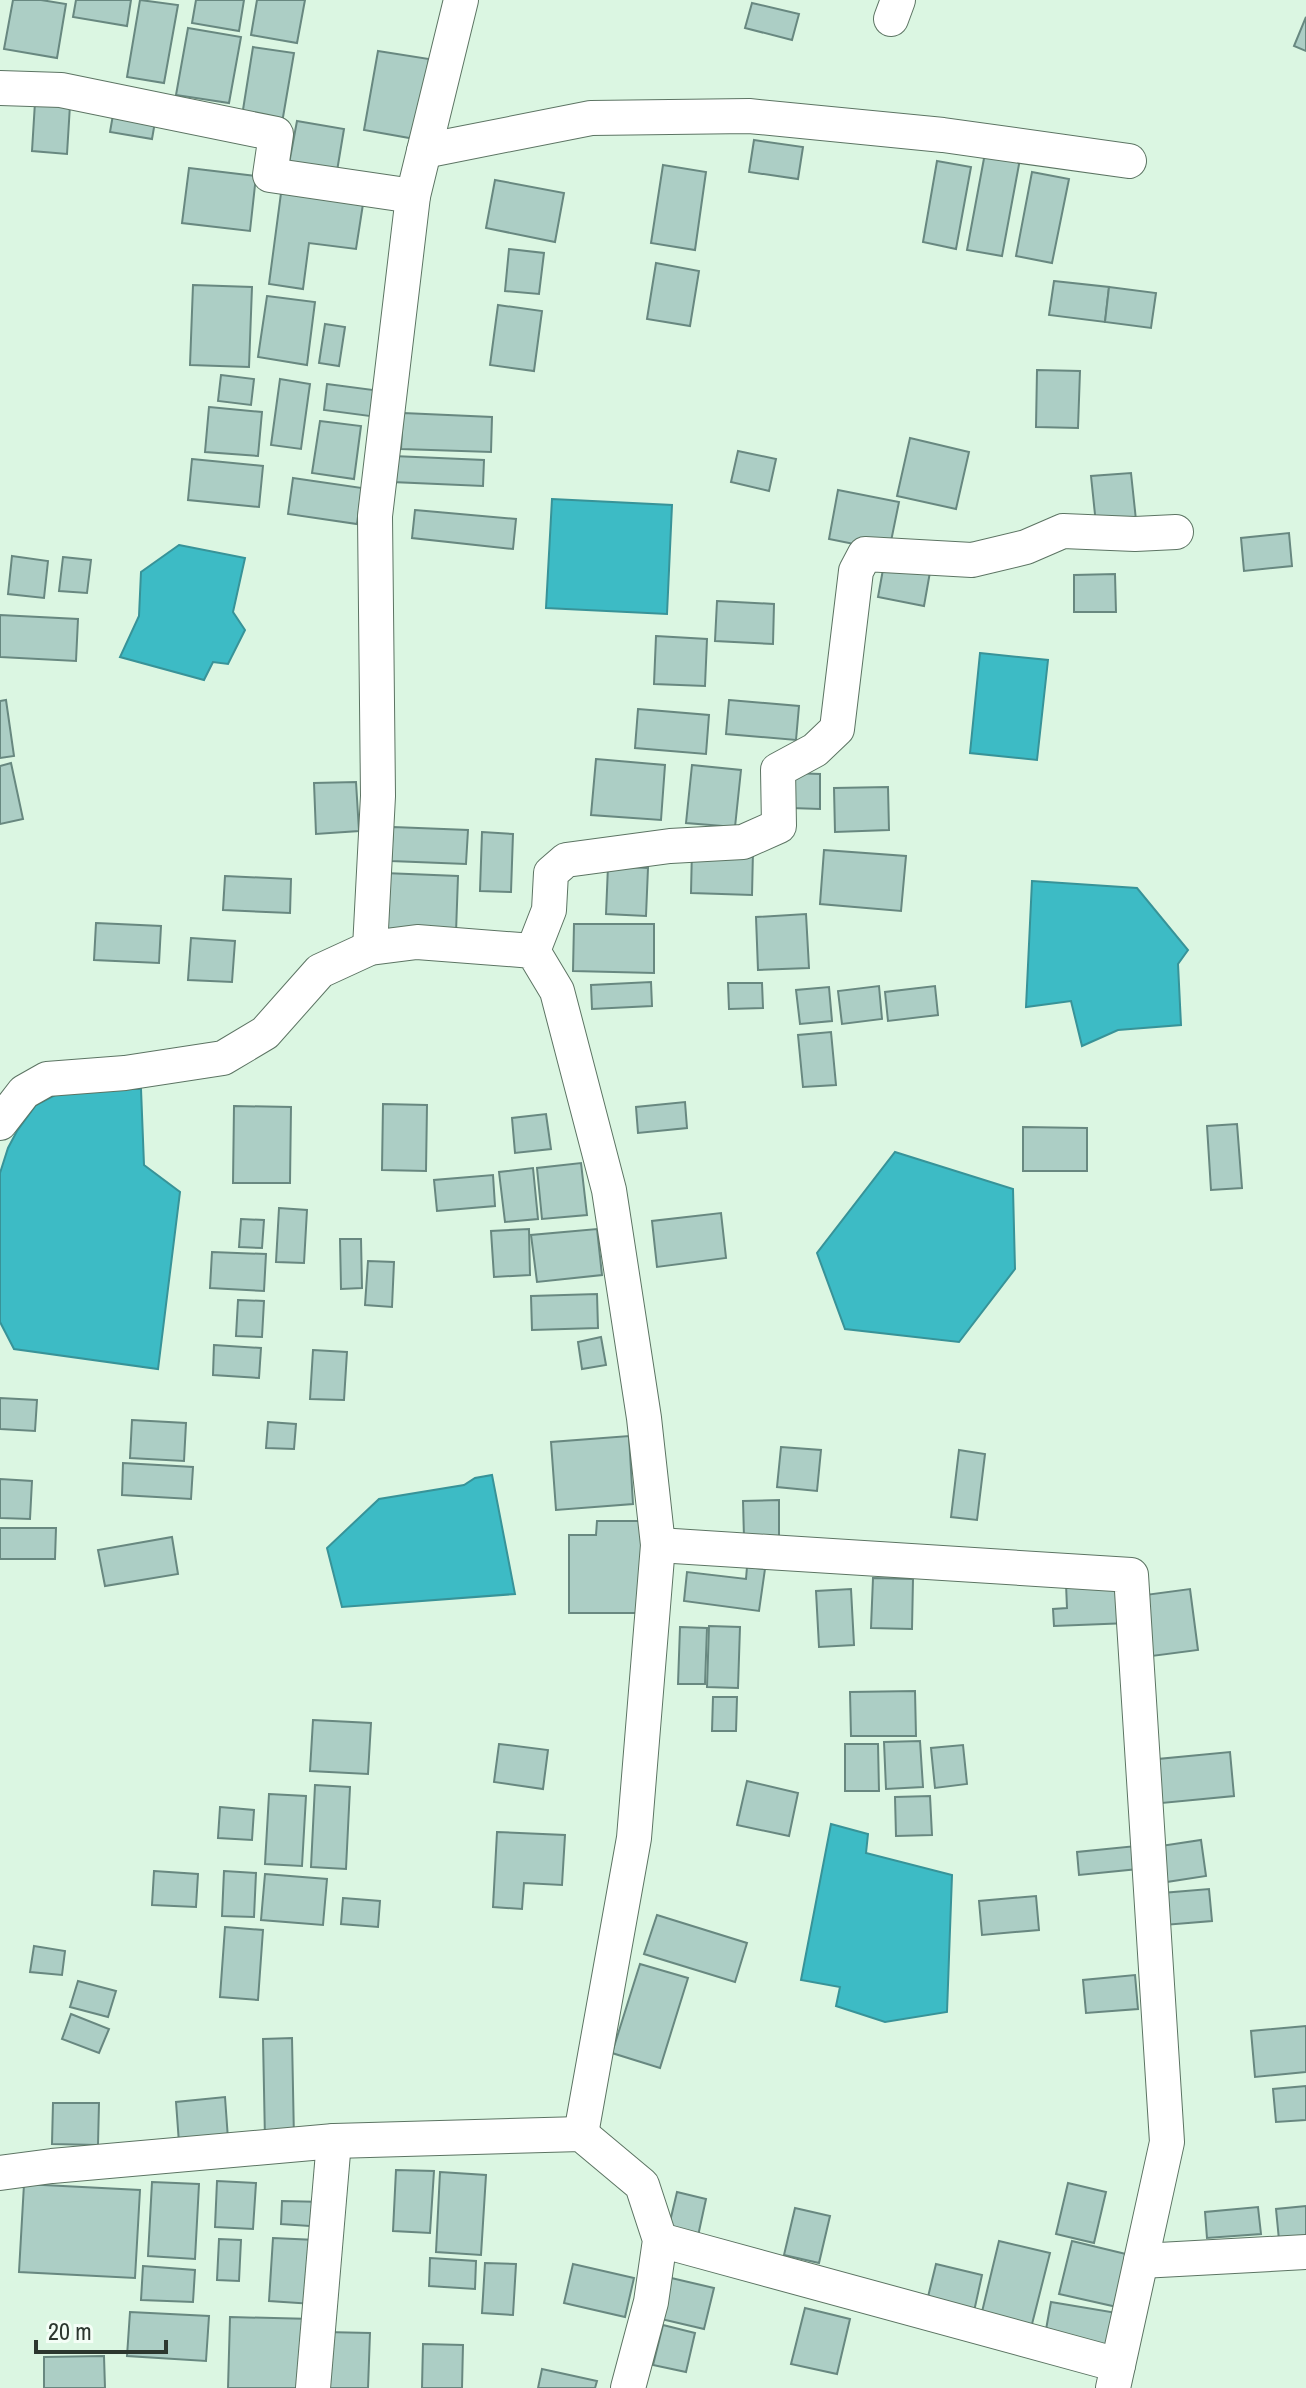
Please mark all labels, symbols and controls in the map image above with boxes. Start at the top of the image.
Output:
scale bar [36,2304,166,2354]
text: 20 m [48,2315,92,2347]

